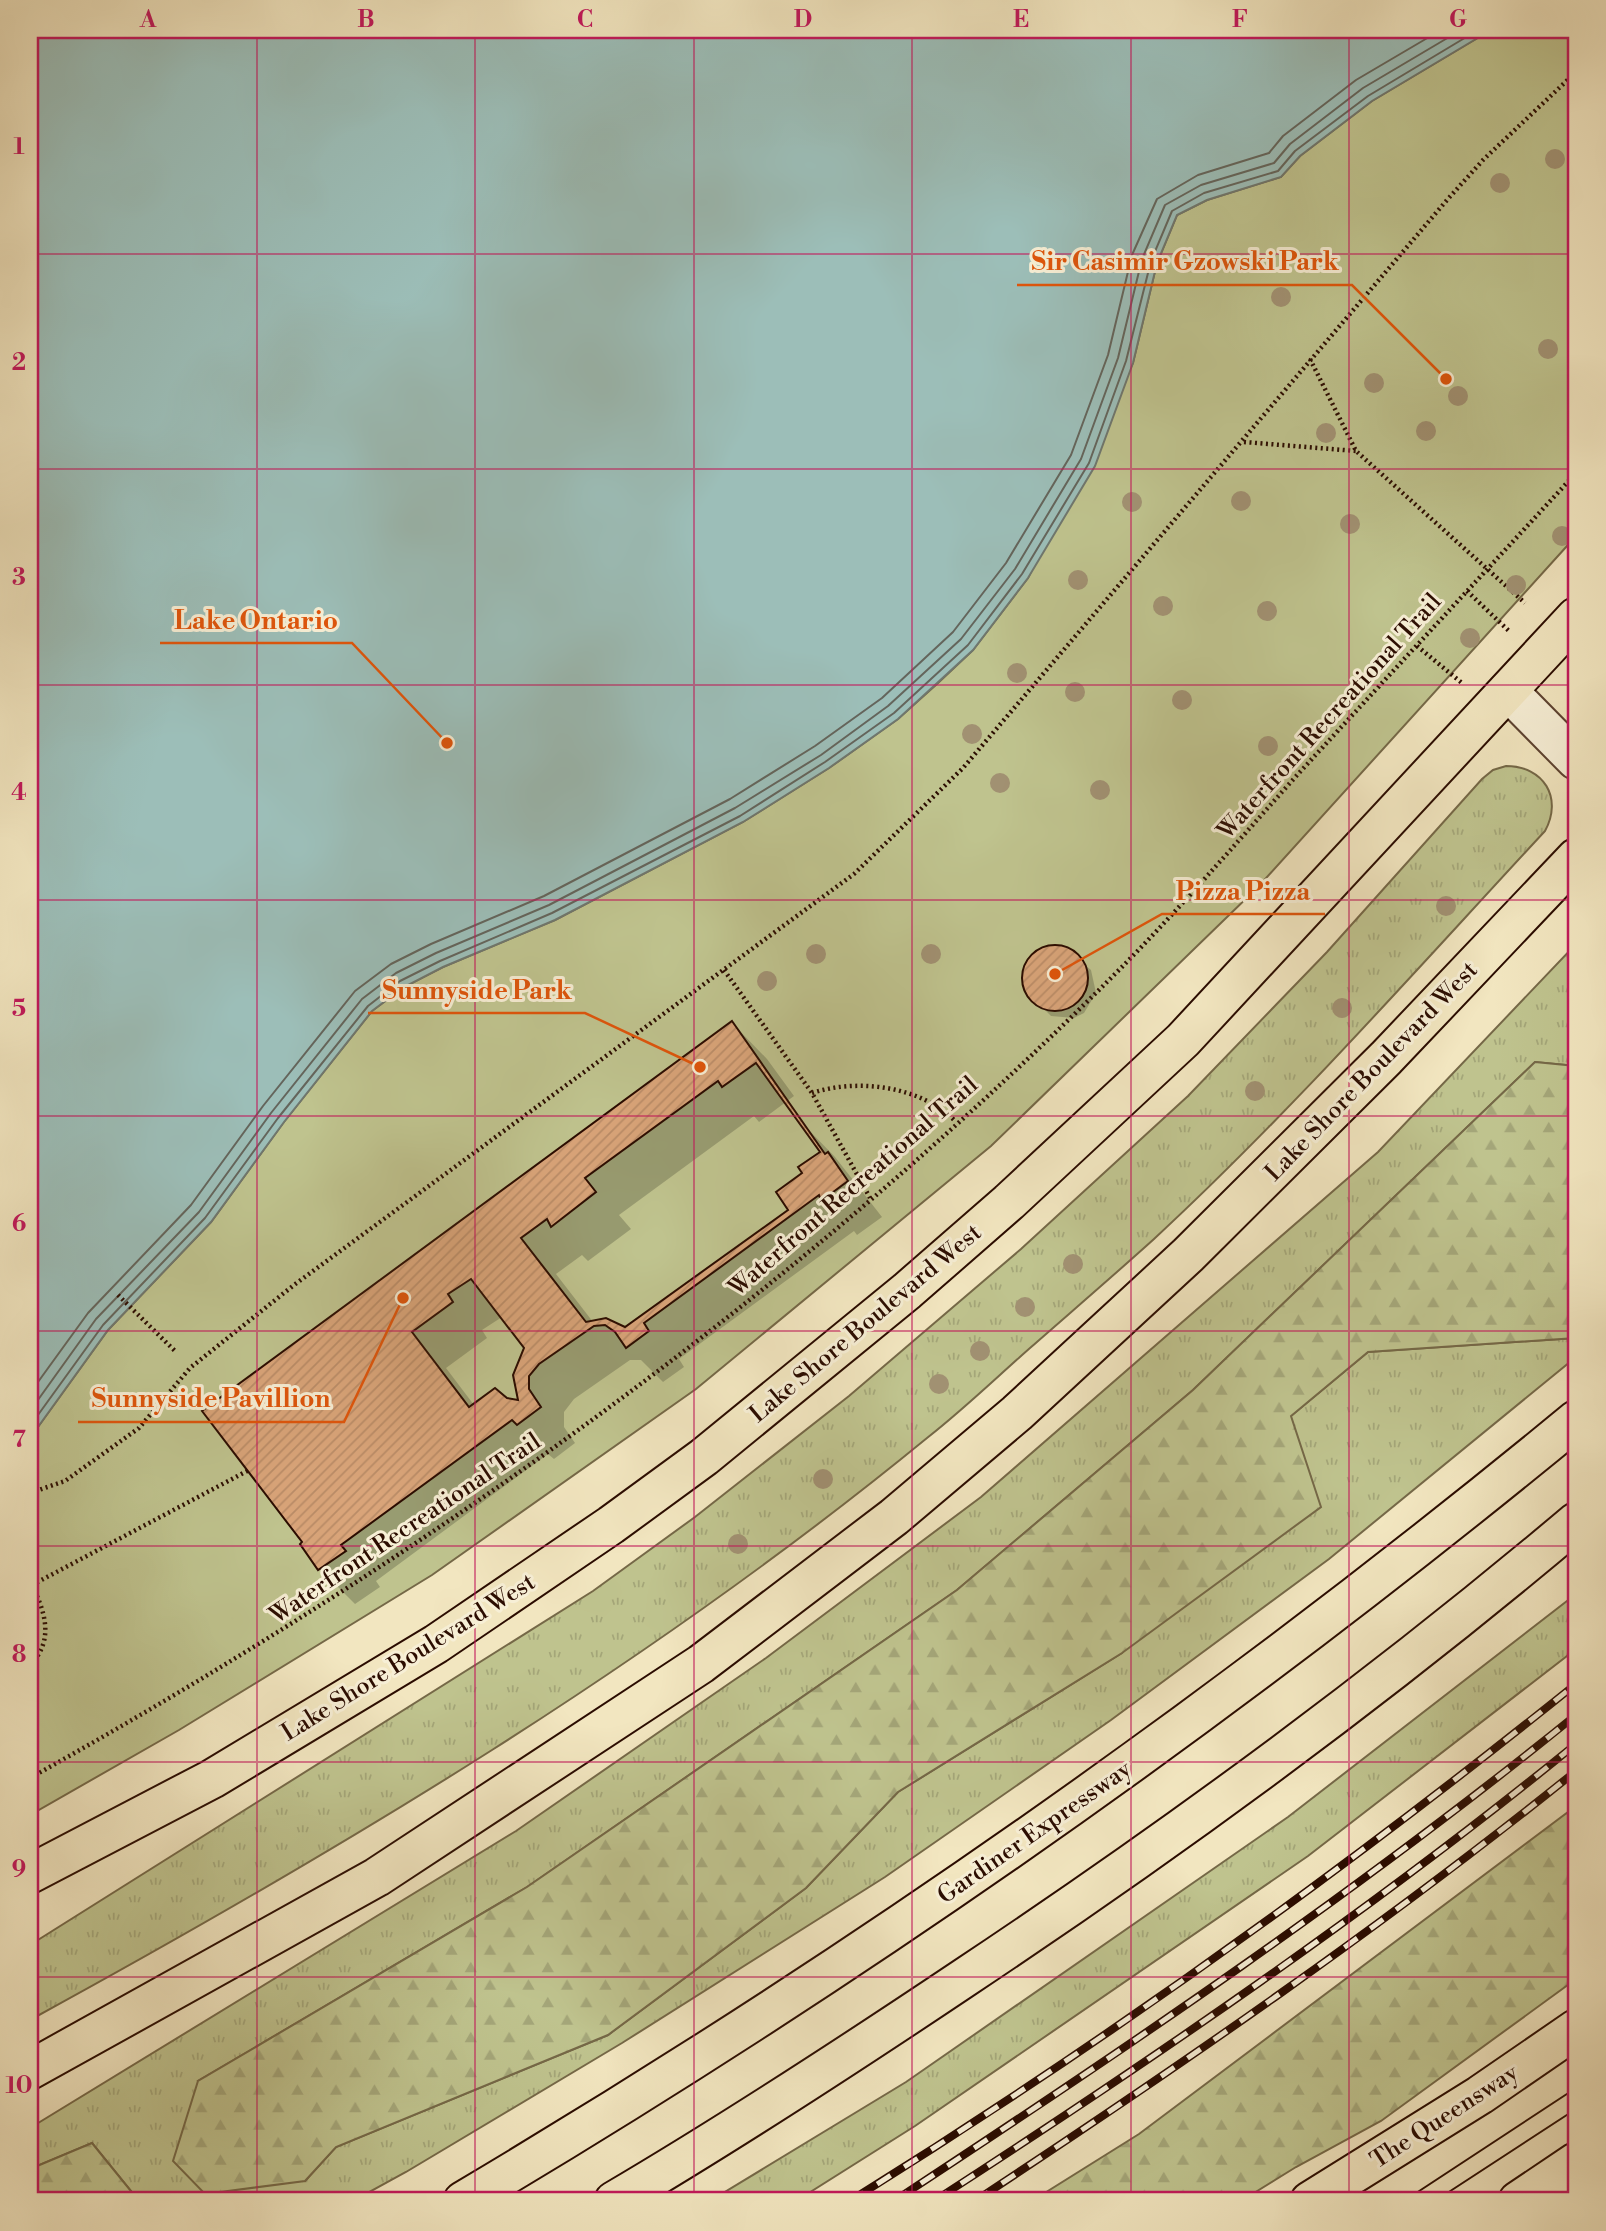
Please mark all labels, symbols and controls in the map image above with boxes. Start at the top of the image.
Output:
text: A [139,6,157,34]
text: B [357,6,375,34]
text: C [577,6,593,34]
text: D [794,6,812,34]
text: E [1013,6,1029,34]
text: F [1232,6,1248,34]
text: G [1449,6,1467,34]
text: 1 [13,133,25,161]
callout: Sir Casimir Gzowski Park [1017,238,1352,285]
text: Sir Casimir Gzowski Park [1031,246,1340,278]
text: 2 [12,349,26,377]
text: 3 [12,564,26,592]
street label: Waterfront Recreational Trail [1211,588,1448,847]
callout: Lake Ontario [160,596,352,643]
text: Lake Ontario [174,605,338,637]
text: 4 [11,779,27,807]
callout: Pizza Pizza [1162,867,1325,914]
text: Pizza Pizza [1176,876,1311,908]
street label: Lake Shore Boulevard West [1259,955,1485,1188]
callout: Sunnyside Park [368,966,585,1013]
text: Sunnyside Park [382,975,573,1007]
text: 5 [12,995,26,1023]
street label: Waterfront Recreational Trail [722,1070,984,1304]
text: 6 [12,1210,26,1238]
street label: Lake Shore Boulevard West [744,1218,988,1430]
callout: Sunnyside Pavillion [78,1375,344,1422]
text: Sunnyside Pavillion [92,1383,330,1415]
text: 7 [12,1426,26,1454]
street label: Waterfront Recreational Trail [263,1427,547,1631]
street label: Lake Shore Boulevard West [276,1567,541,1748]
text: 8 [12,1641,26,1669]
street label: Gardiner Expressway [932,1754,1138,1911]
text: 9 [12,1856,26,1884]
street label: The Queensway [1365,2058,1524,2176]
text: 10 [5,2072,33,2100]

